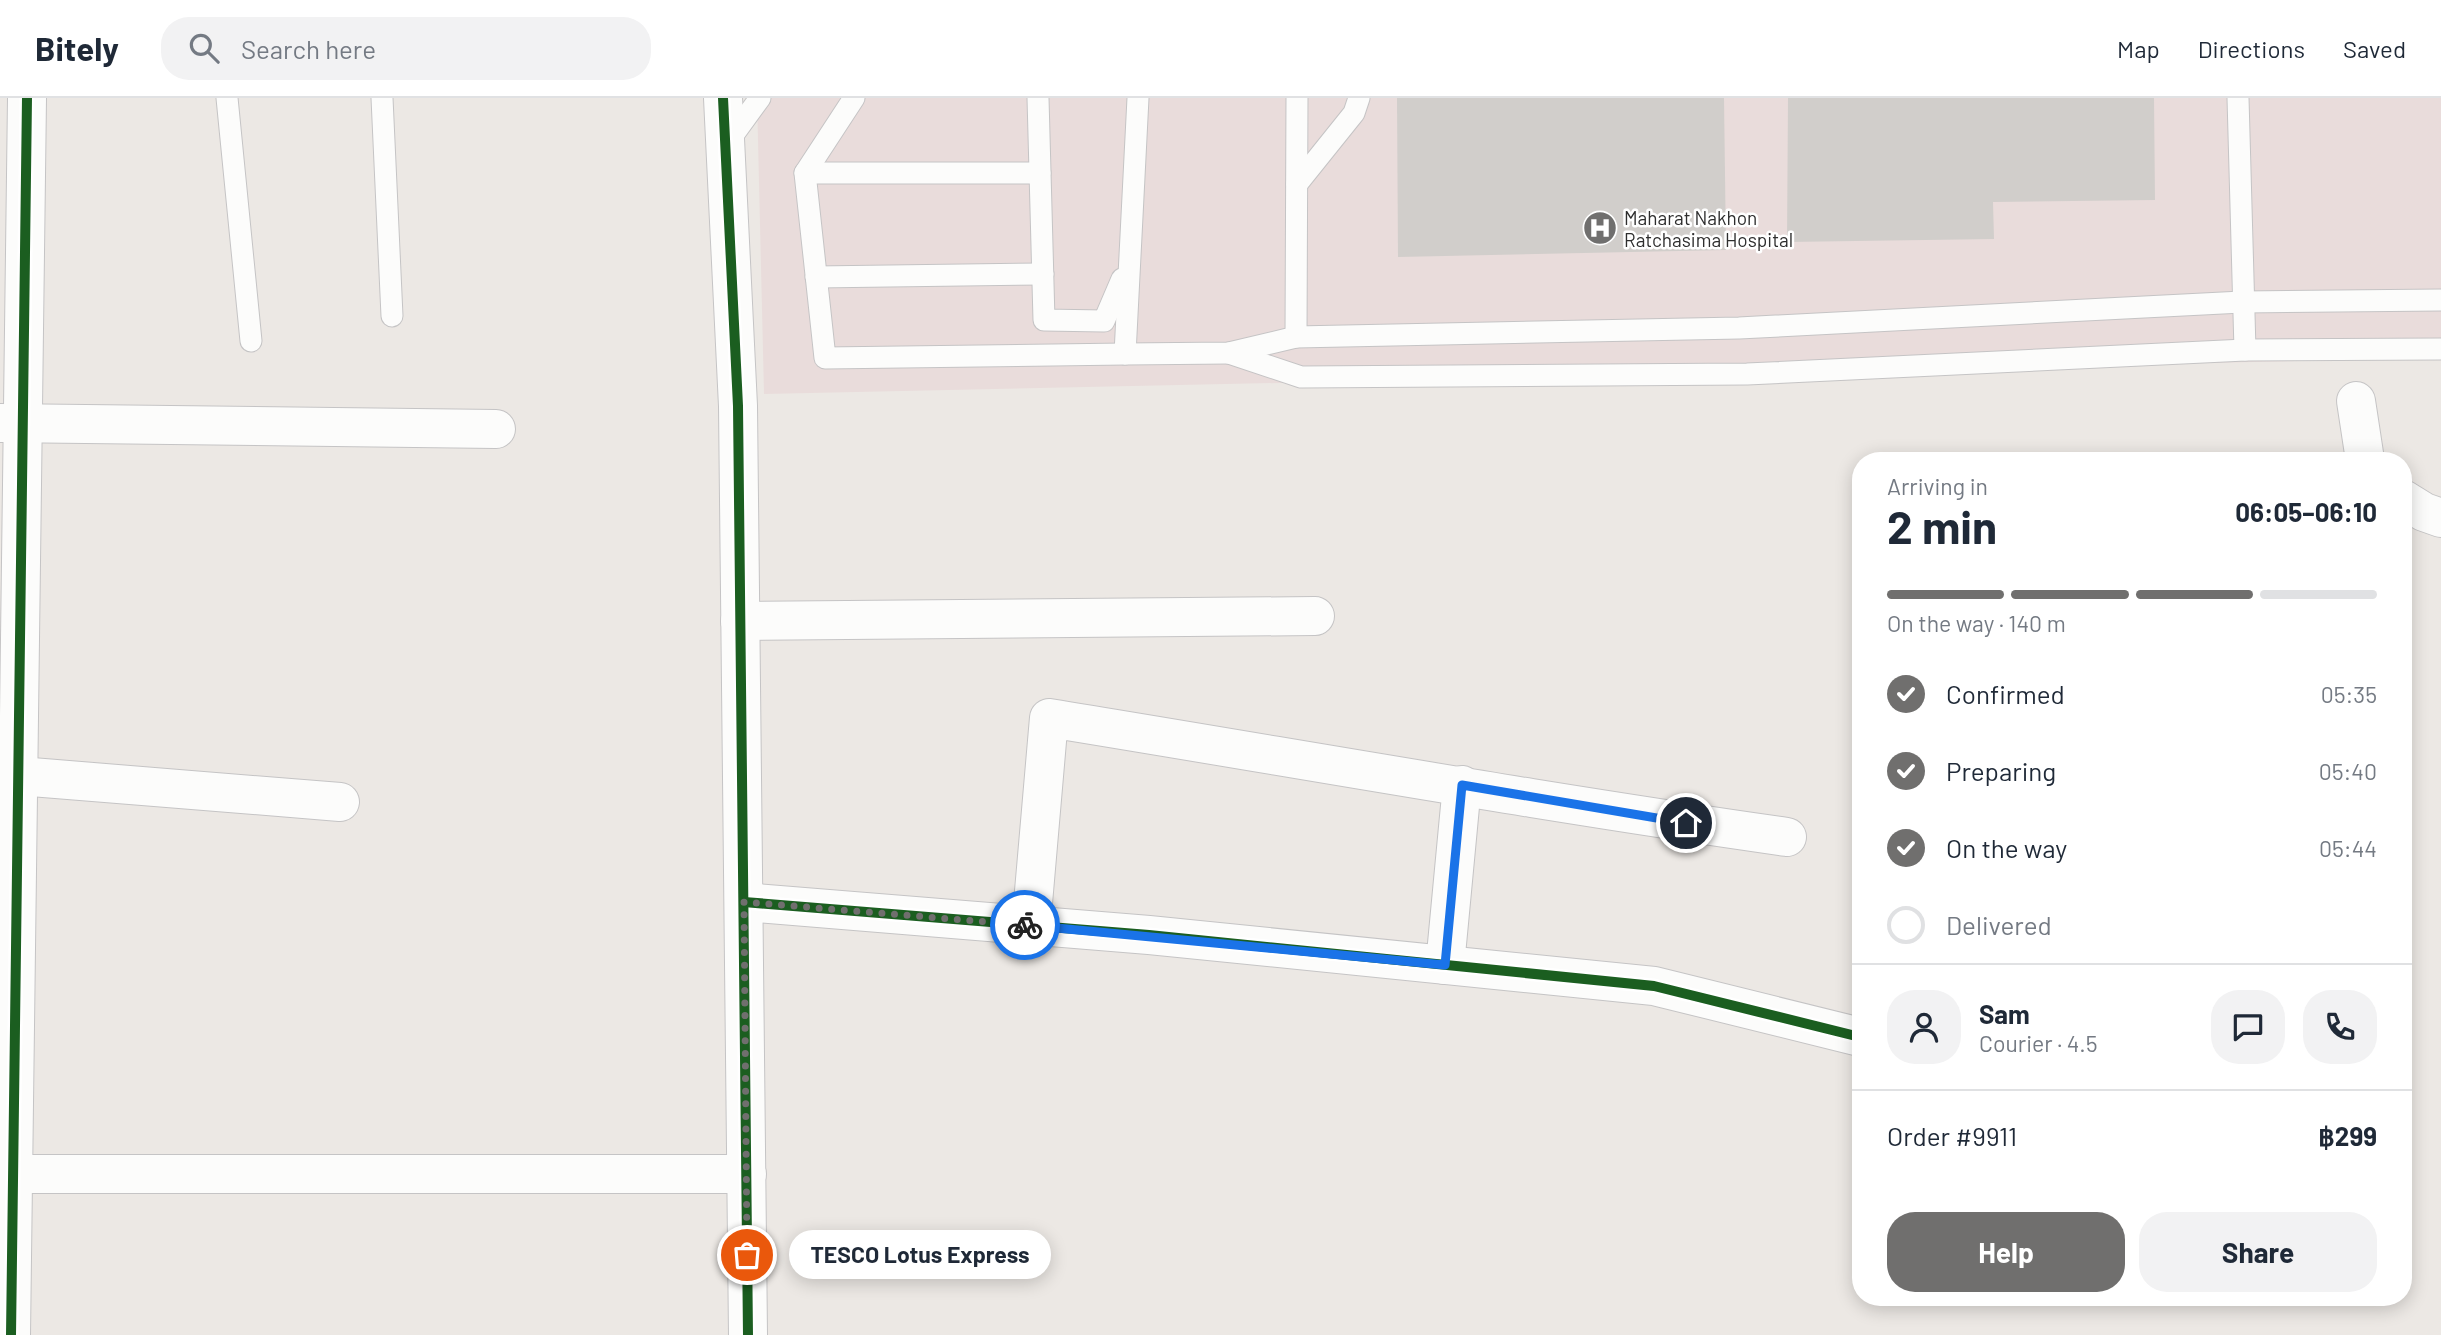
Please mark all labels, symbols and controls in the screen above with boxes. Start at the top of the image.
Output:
search box [161,17,651,80]
text: Bitely [35,28,119,68]
icon: search [185,29,223,67]
text: Search here [241,33,376,64]
text: Map [2117,34,2160,63]
text: Directions [2198,34,2305,63]
text: Saved [2343,34,2406,63]
place label: Maharat Nakhon Ratchasima Hospital [1624,206,1793,251]
hospital icon: Maharat Nakhon Ratchasima Hospital [1581,209,1619,247]
text: Arriving in [1887,472,1988,500]
text: 06:05–06:10 [2235,496,2377,527]
text: 2 min [1887,498,1997,553]
text: On the way · 140 m [1887,609,2066,637]
icon: check [1887,675,1925,713]
text: Confirmed [1946,678,2065,709]
text: 05:35 [2321,680,2377,708]
icon: check [1887,752,1925,790]
text: Preparing [1946,755,2056,786]
text: 05:40 [2319,757,2377,785]
pin [1656,793,1716,853]
icon: home [1667,804,1705,842]
icon: check [1887,829,1925,867]
text: On the way [1946,832,2067,863]
text: 05:44 [2319,834,2377,862]
courier [990,890,1060,960]
icon: bike [1006,906,1044,944]
text: Delivered [1946,909,2052,940]
button: person [1887,990,1961,1064]
button: chat [2211,990,2285,1064]
button: phone [2303,990,2377,1064]
text: Sam [1979,998,2030,1029]
text: Courier · 4.5 [1979,1029,2098,1057]
text: Order #9911 [1887,1120,2017,1151]
text: ฿299 [2318,1120,2377,1151]
button: Help [1887,1212,2125,1292]
button: Share [2139,1212,2377,1292]
pin [717,1225,777,1285]
callout: TESCO Lotus Express [789,1230,1052,1280]
icon: bag [728,1236,766,1274]
text: TESCO Lotus Express [810,1240,1030,1268]

